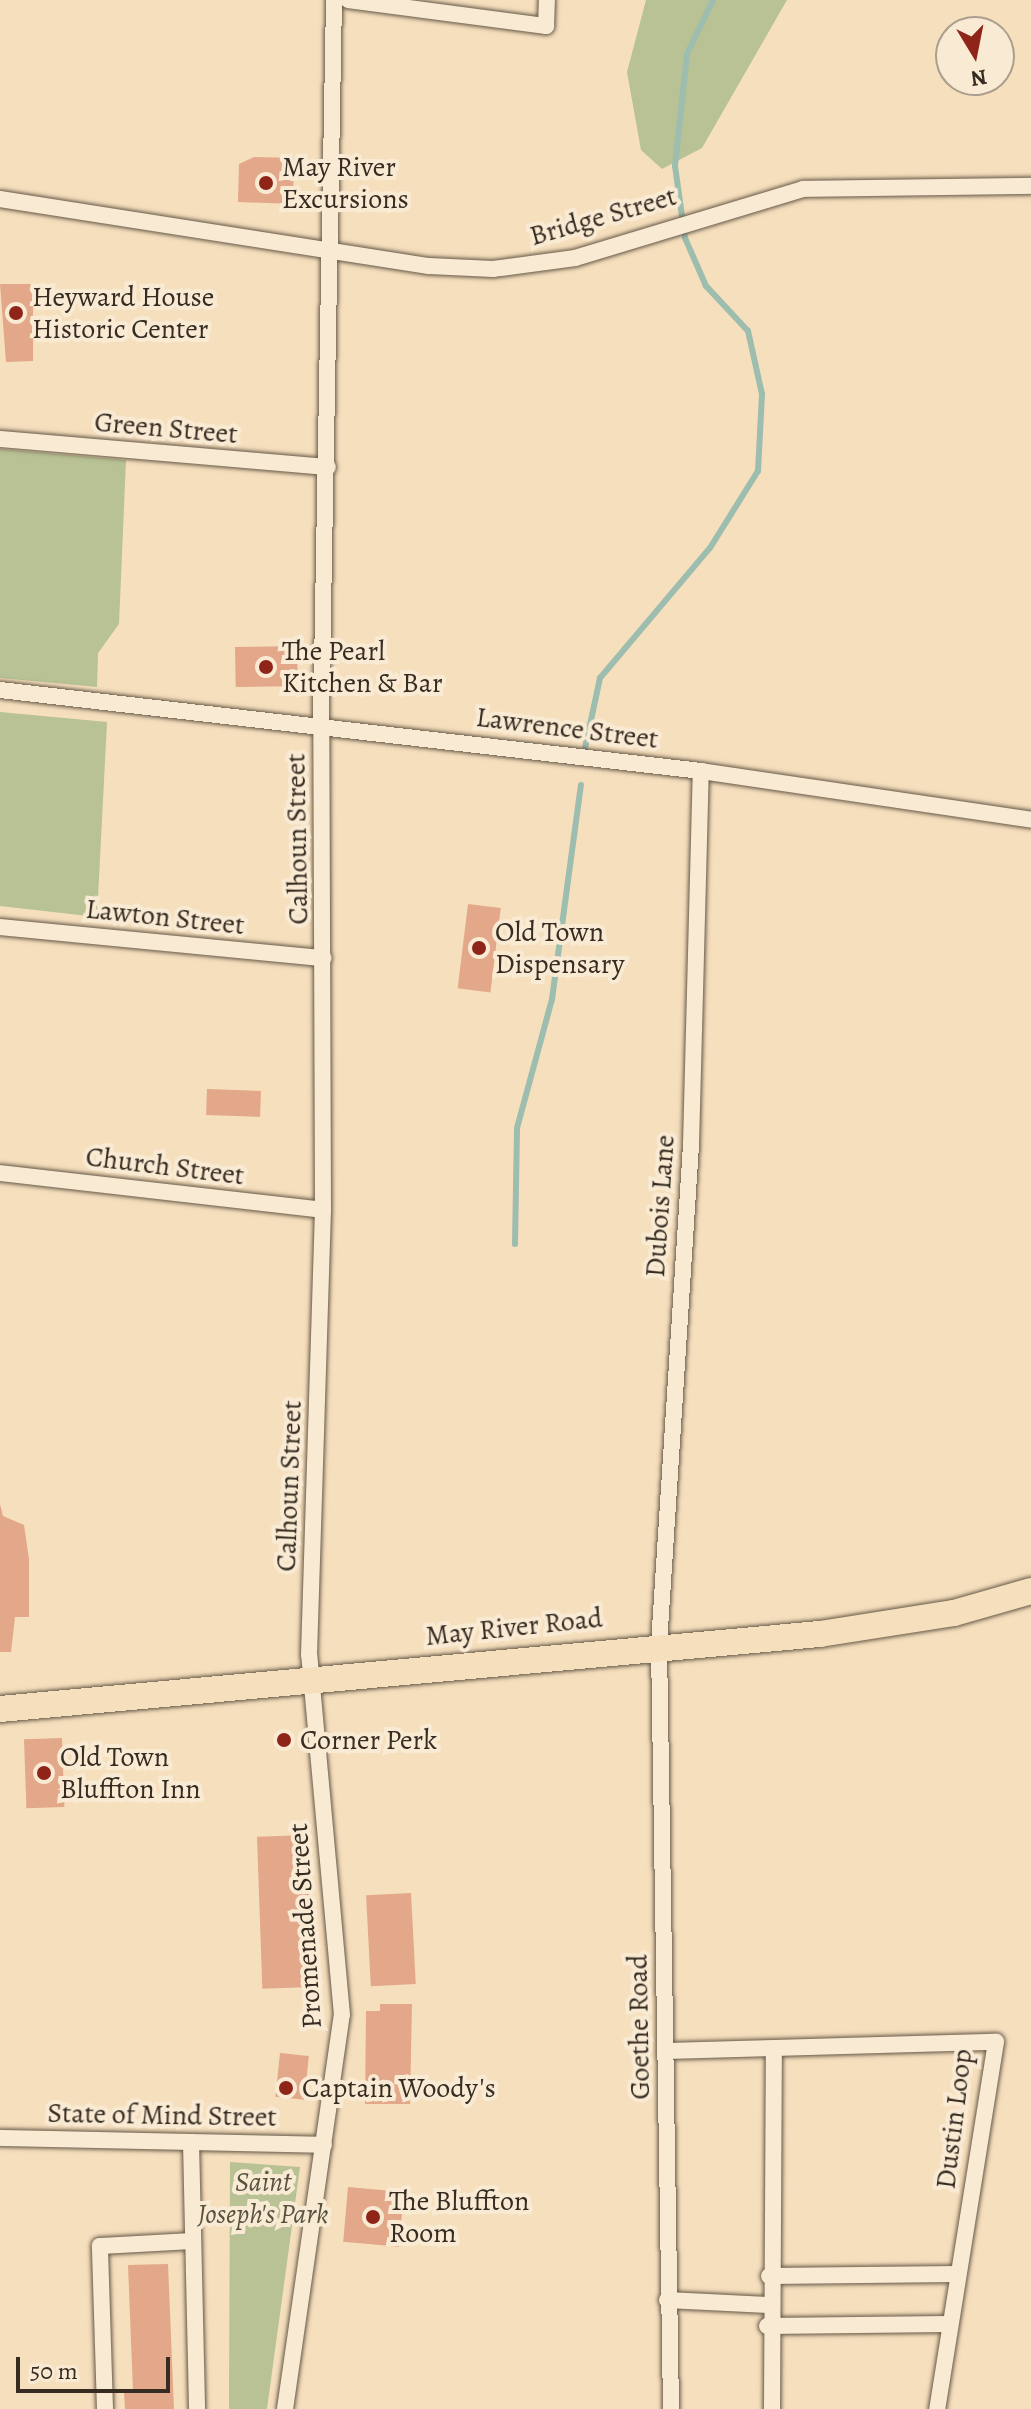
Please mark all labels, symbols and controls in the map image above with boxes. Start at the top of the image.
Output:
north arrow [935,16,1015,96]
text: N [968,62,989,94]
place label: May River Excursions [282,150,409,216]
marker: May River Excursions [257,174,275,192]
street label: Bridge Street [526,179,680,253]
place label: Heyward House Historic Center [32,280,214,346]
marker: Heyward House Historic Center [7,304,25,322]
street label: Green Street [93,405,239,451]
place label: The Pearl Kitchen & Bar [282,634,443,700]
marker: The Pearl Kitchen & Bar [257,658,275,676]
street label: Lawrence Street [474,700,660,756]
street label: Calhoun Street [279,753,315,925]
street label: Lawton Street [84,892,246,942]
place label: Old Town Dispensary [495,915,624,981]
marker: Old Town Dispensary [470,939,488,957]
street label: Dubois Lane [638,1134,682,1278]
street label: Church Street [84,1140,246,1192]
street label: Calhoun Street [269,1400,309,1572]
street label: May River Road [424,1601,604,1653]
place label: Corner Perk [300,1723,437,1757]
marker: Corner Perk [275,1731,293,1749]
place label: Old Town Bluffton Inn [60,1740,201,1806]
marker: Old Town Bluffton Inn [35,1764,53,1782]
street label: Promenade Street [281,1822,329,2030]
street label: Goethe Road [621,1954,657,2100]
street label: Dustin Loop [929,2047,979,2191]
place label: Captain Woody's [302,2071,496,2105]
marker: Captain Woody's [277,2079,295,2097]
street label: State of Mind Street [47,2096,277,2134]
park label: Saint Joseph's Park [198,2165,328,2231]
place label: The Bluffton Room [389,2184,529,2250]
marker: The Bluffton Room [364,2208,382,2226]
scale bar [20,2341,174,2391]
text: 50 m [30,2355,78,2387]

